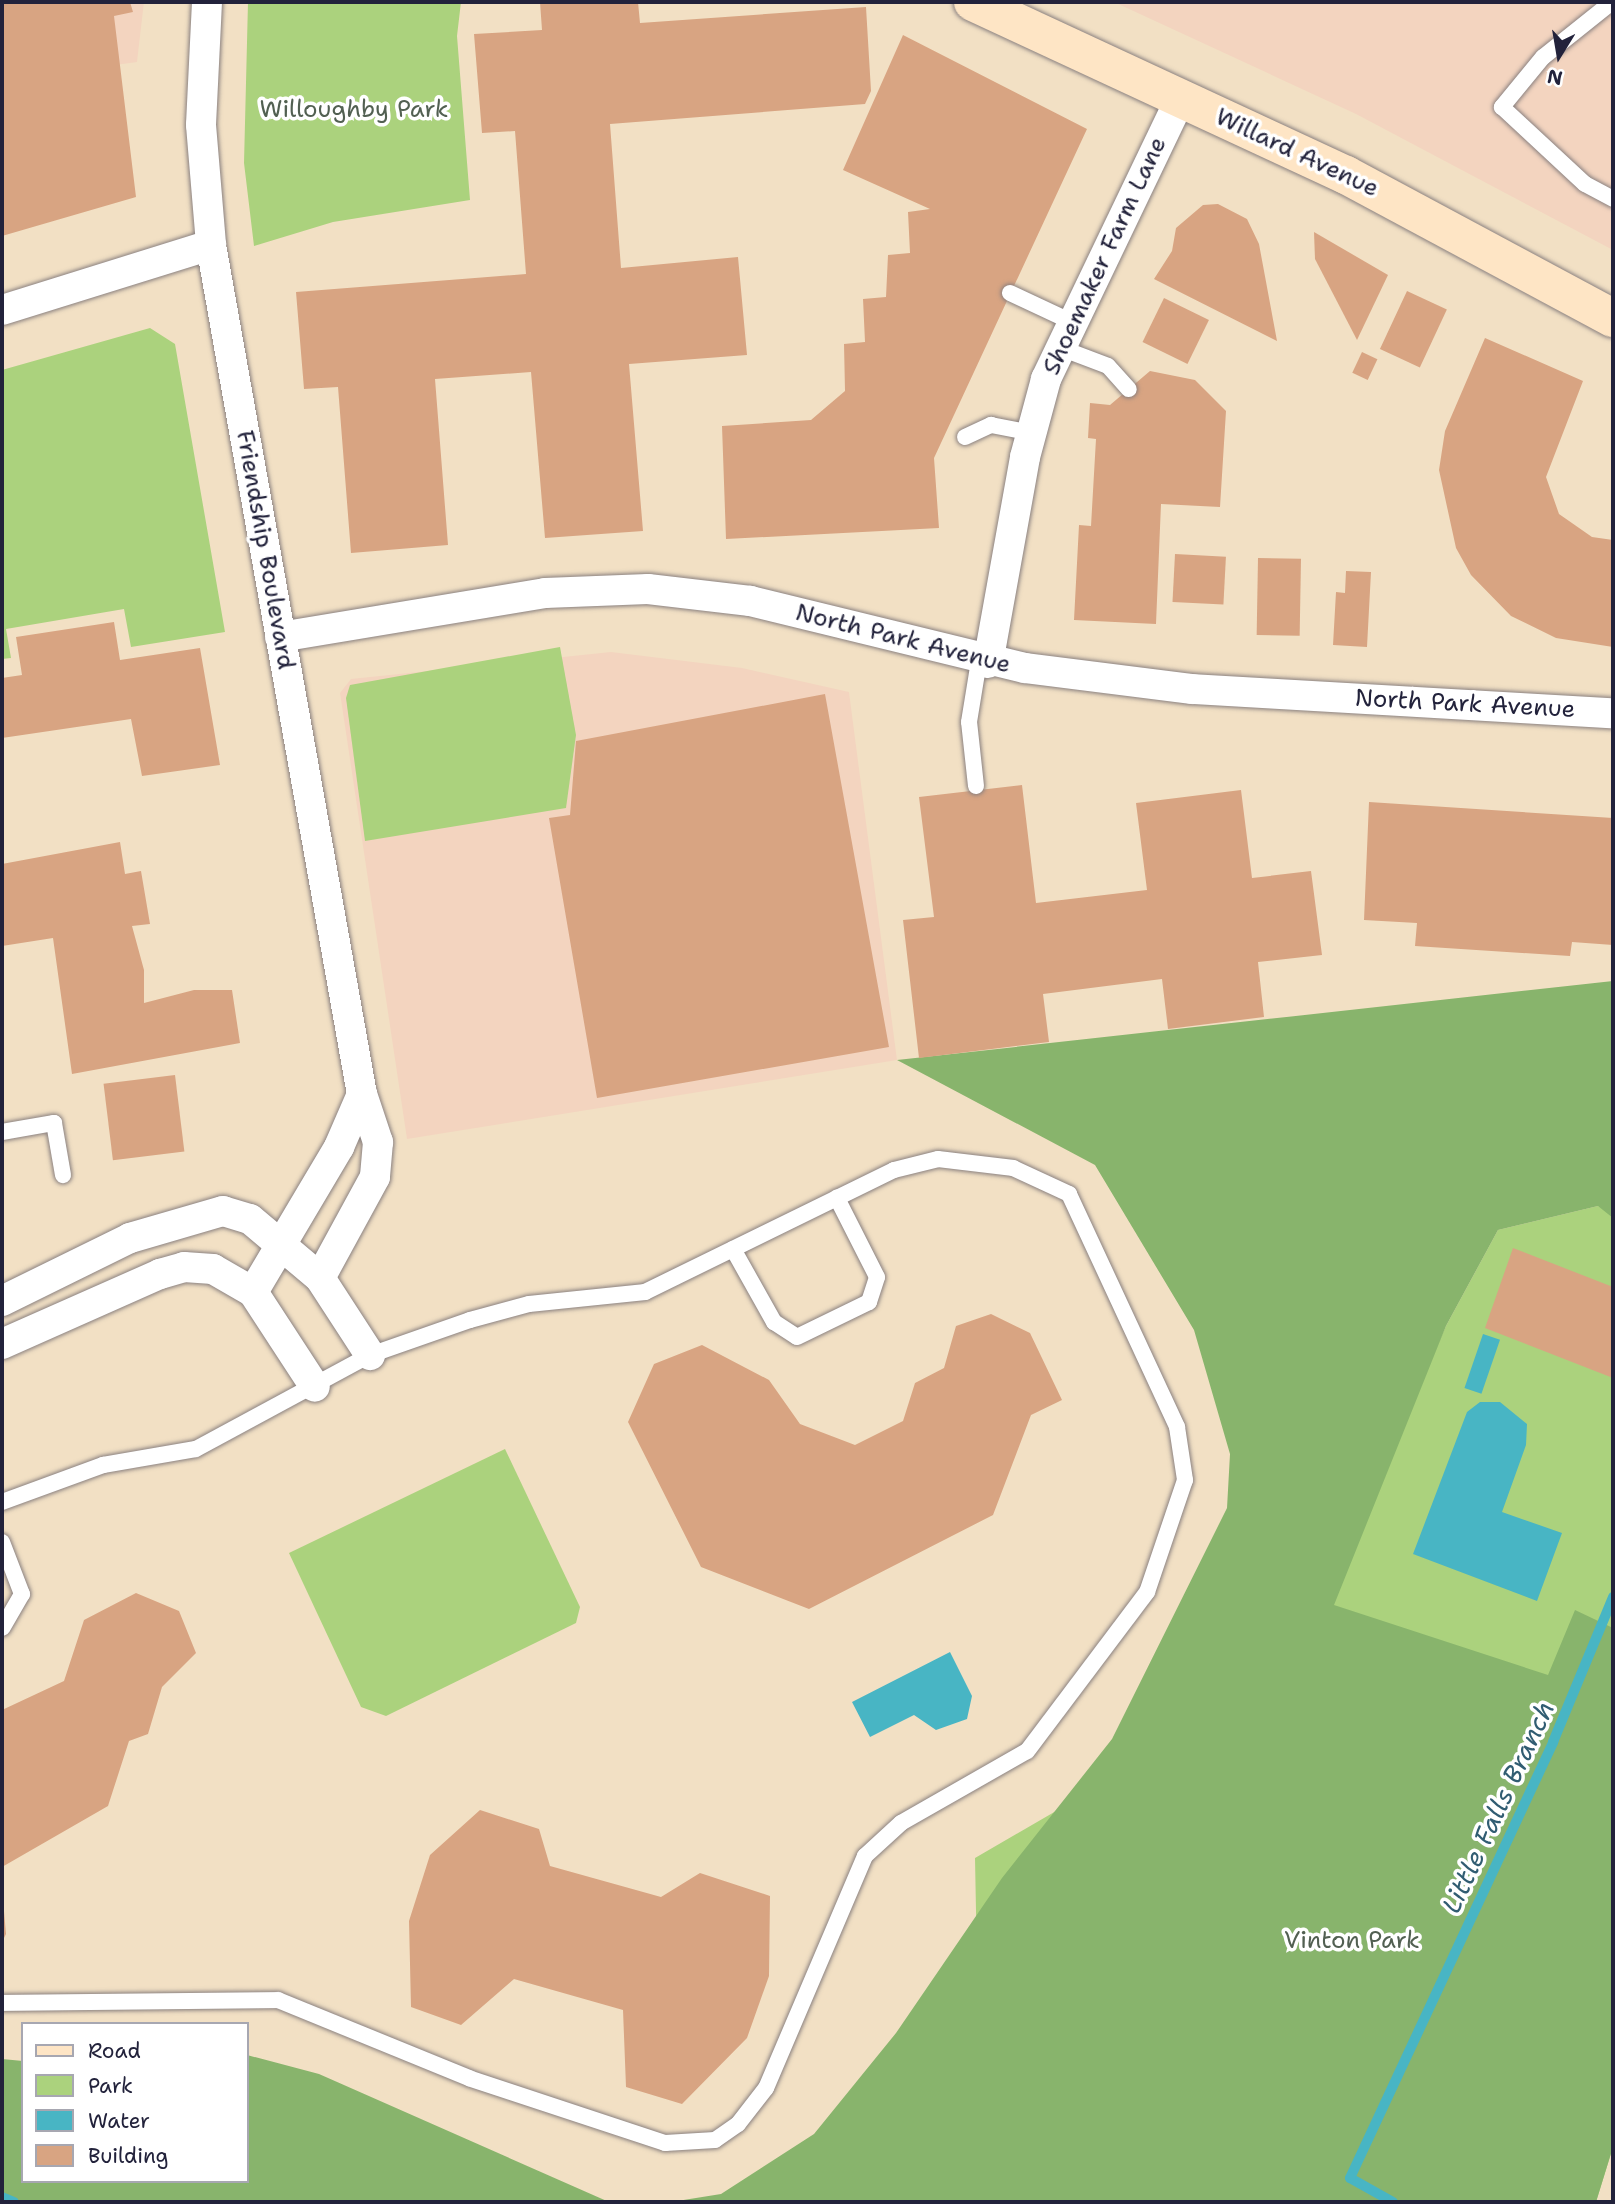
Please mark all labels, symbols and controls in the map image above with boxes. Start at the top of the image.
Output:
north arrow [1524,21,1594,91]
text: N [1545,63,1565,91]
park label: Willoughby Park [259,96,449,124]
street label: Willard Avenue [1211,103,1383,203]
street label: Shoemaker Farm Lane [1037,133,1173,379]
street label: Friendship Boulevard [230,428,300,672]
street label: North Park Avenue [793,598,1013,680]
street label: North Park Avenue [1354,684,1576,724]
water label: Little Falls Branch [1435,1696,1561,1918]
park label: Vinton Park [1284,1927,1420,1955]
legend [21,2022,248,2183]
text: Road [88,2037,141,2065]
text: Park [88,2072,133,2100]
text: Water [88,2107,150,2135]
text: Building [88,2142,168,2170]

